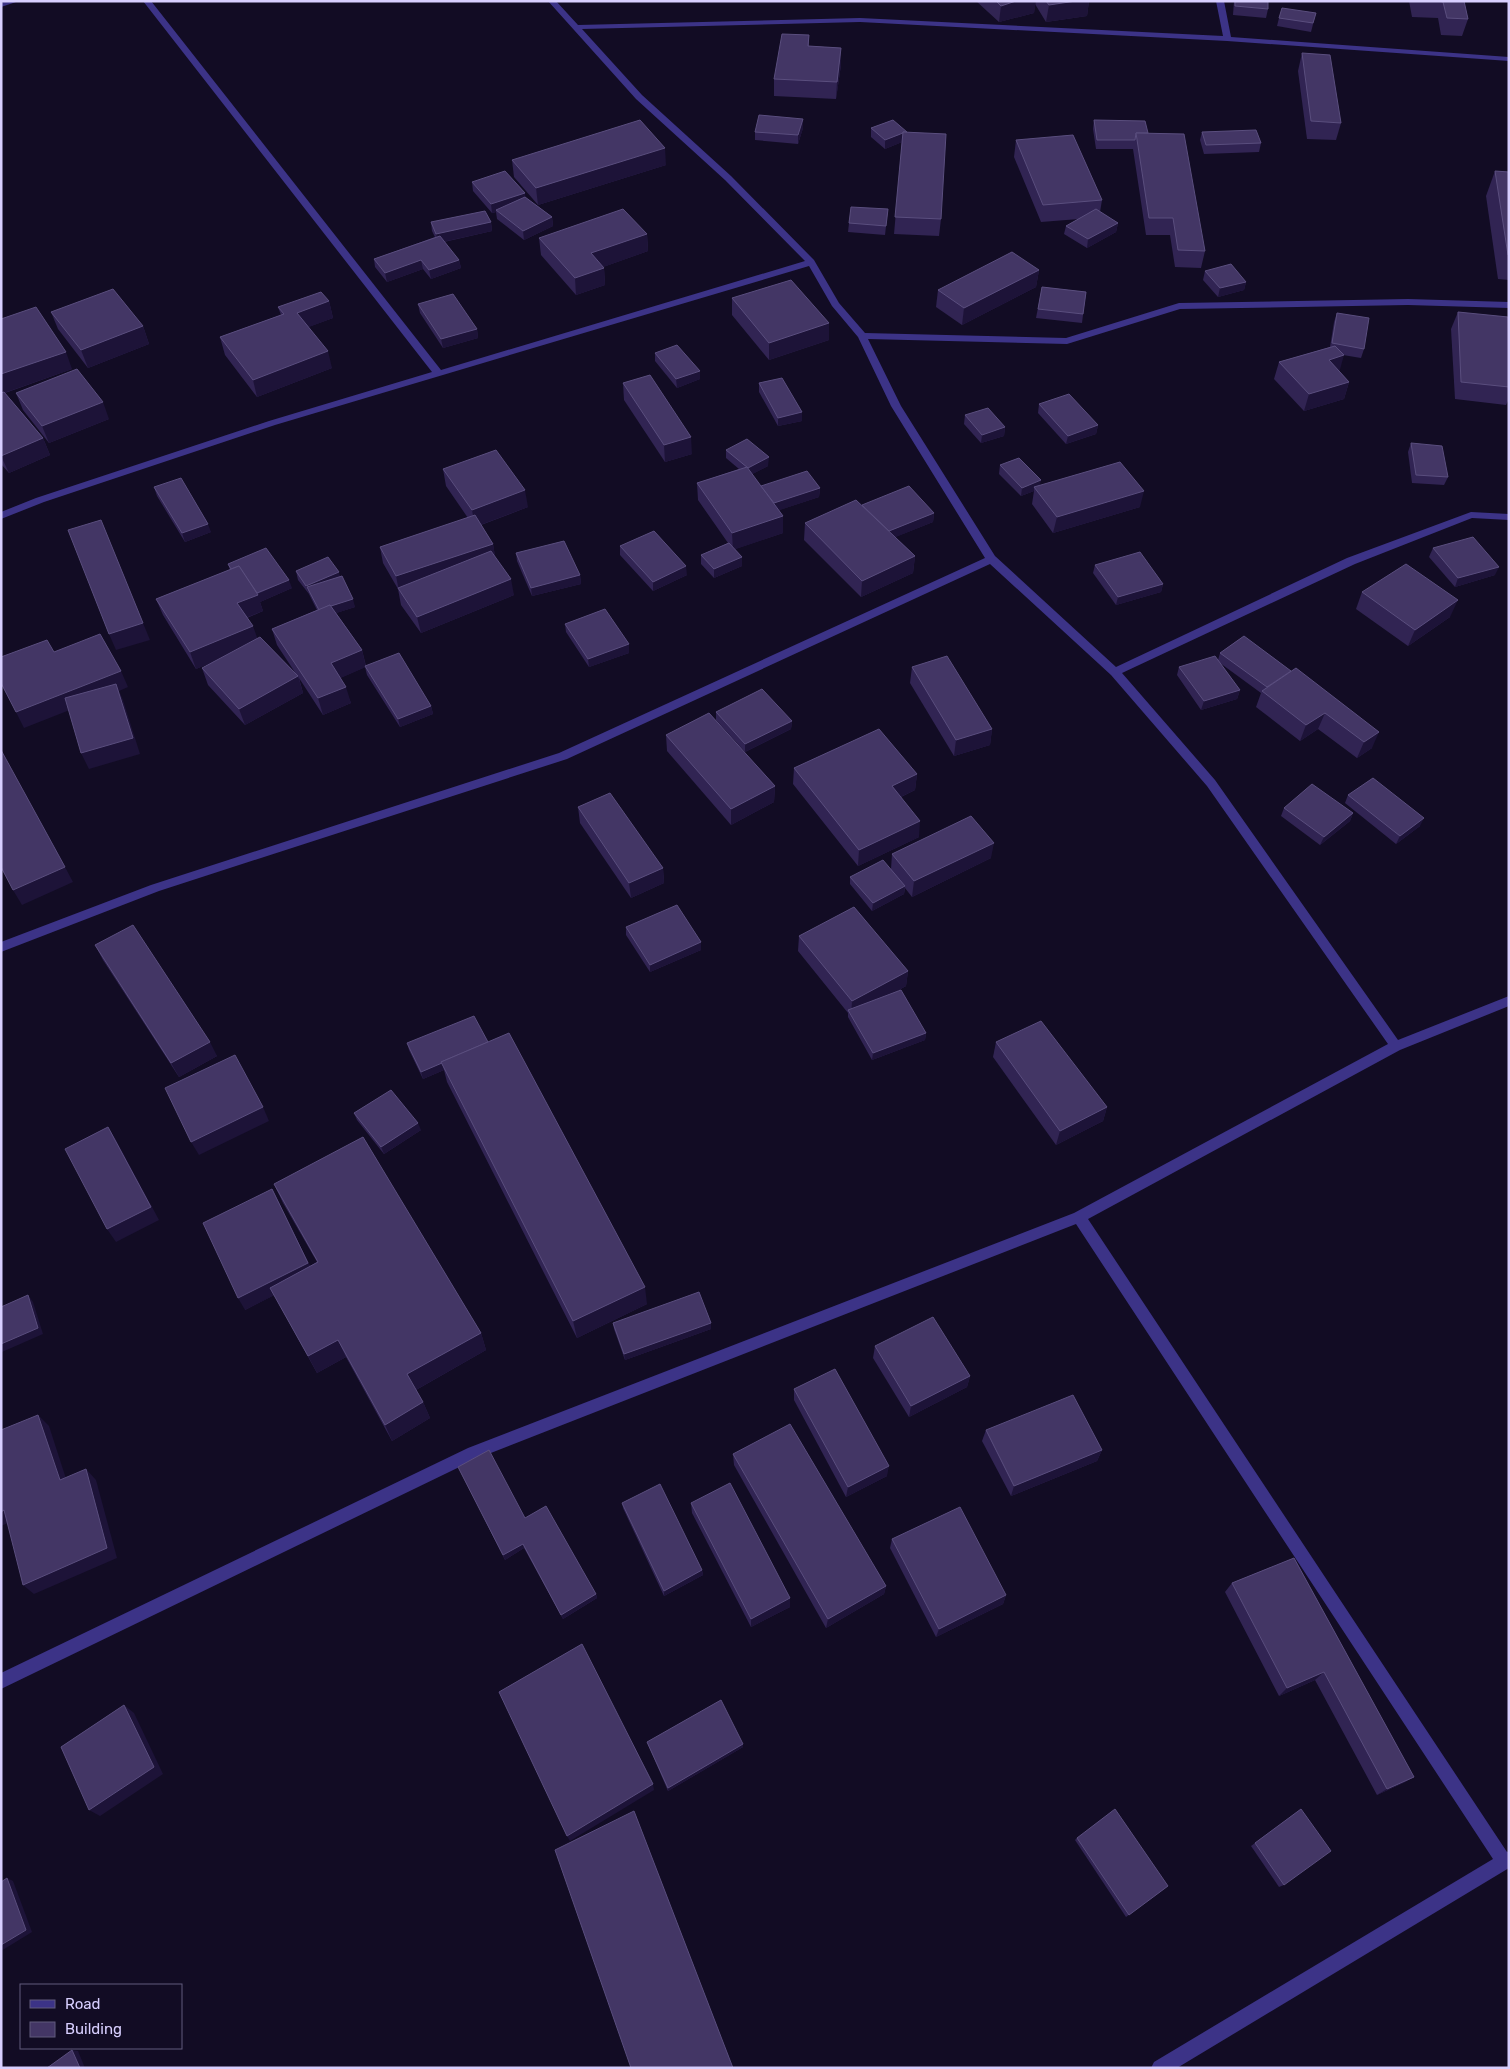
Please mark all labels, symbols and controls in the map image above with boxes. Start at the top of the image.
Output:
legend [20,1984,182,2049]
text: Road [65,1995,101,2013]
text: Building [65,2020,122,2038]

